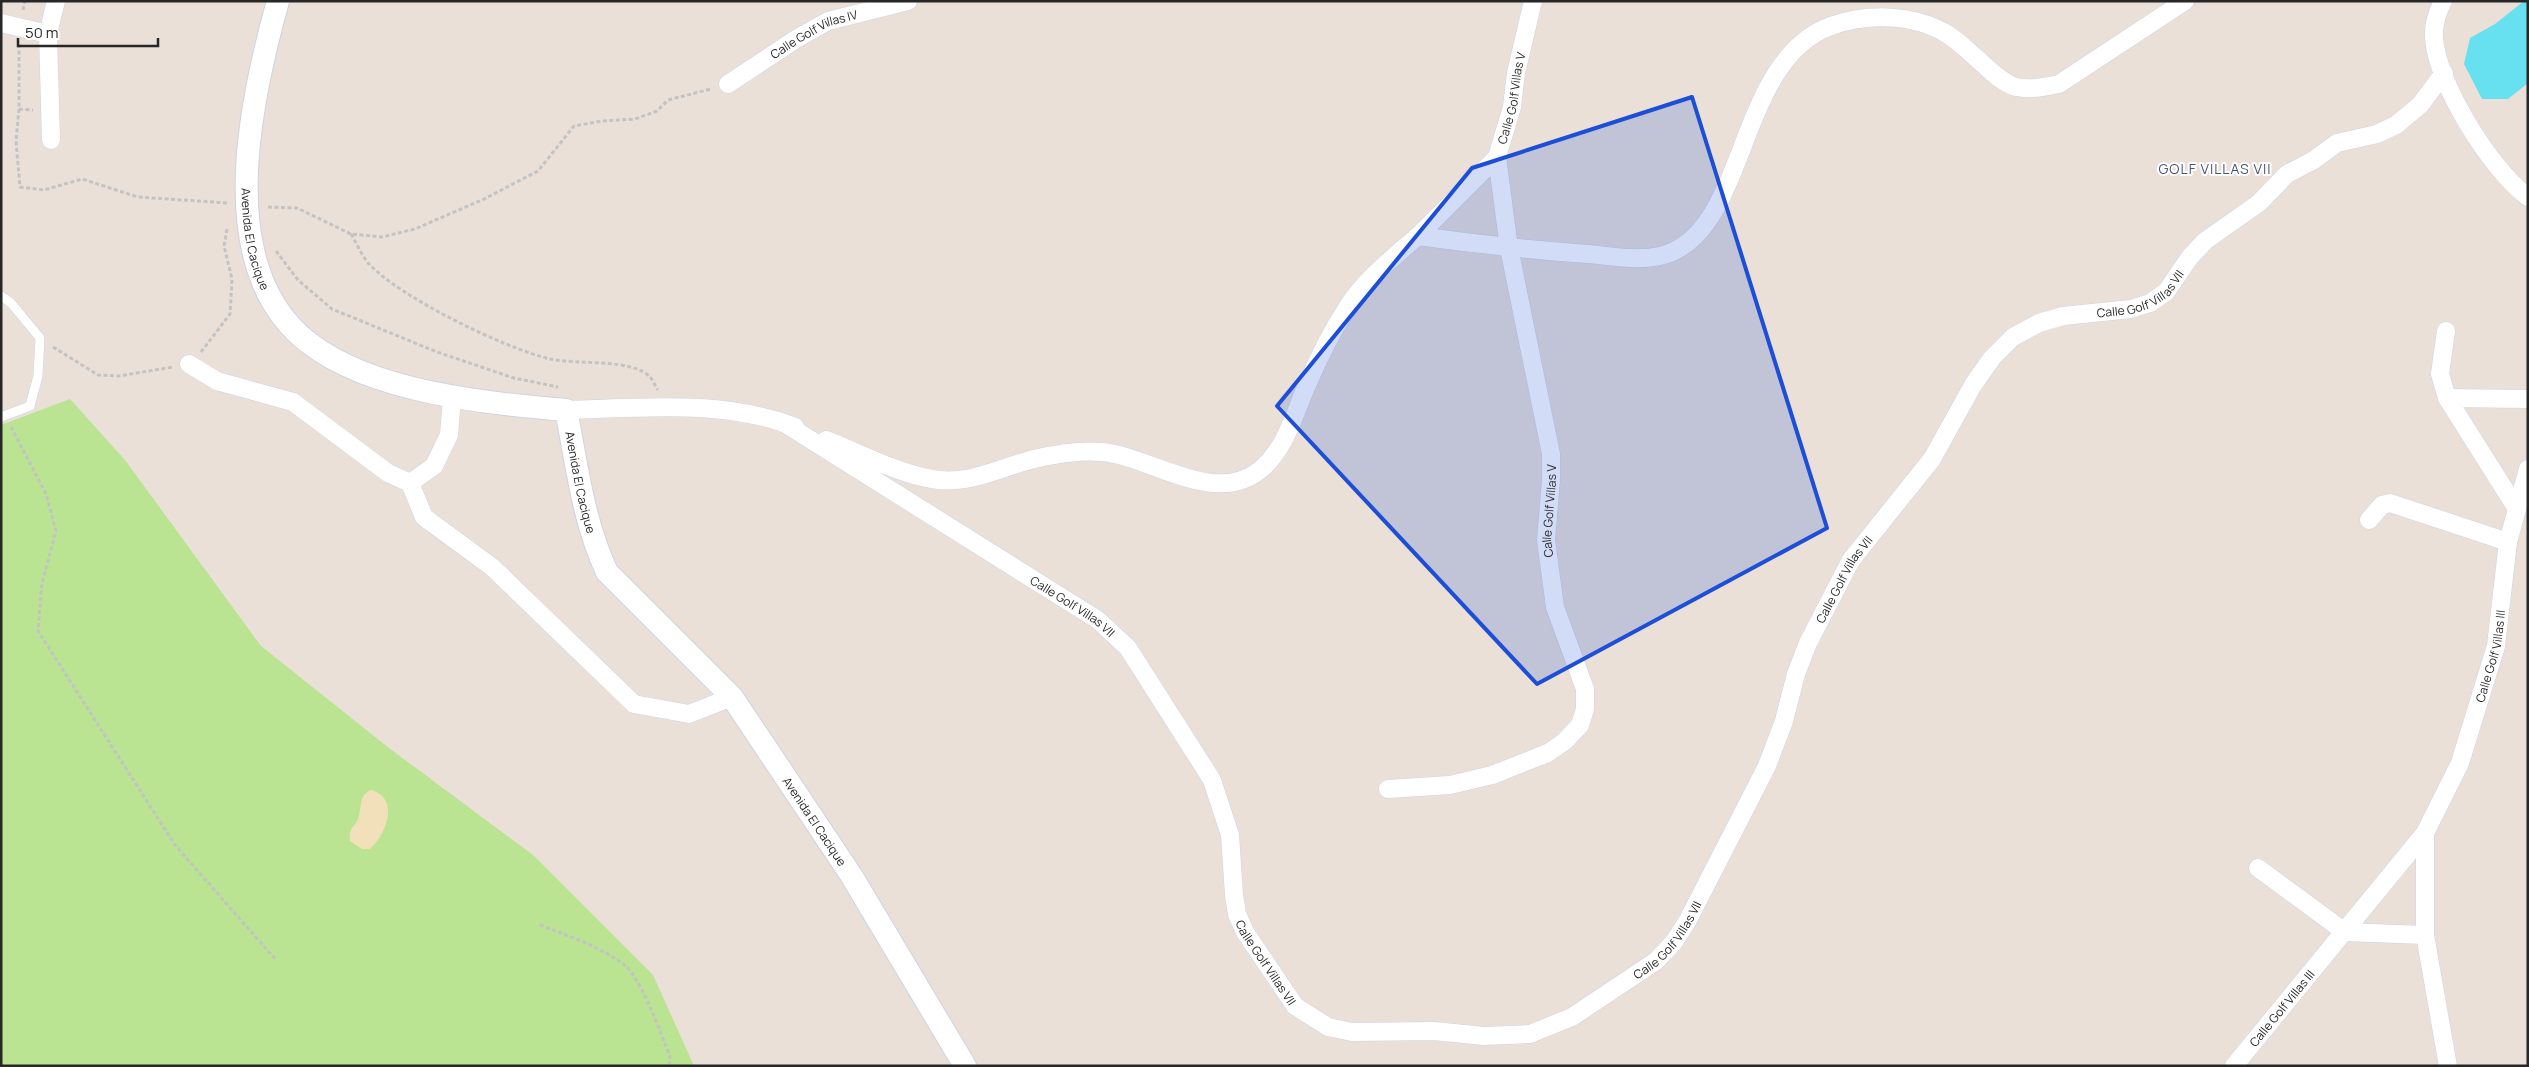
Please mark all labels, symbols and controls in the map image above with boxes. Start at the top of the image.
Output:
street label: Calle Golf Villas IV [767,5,860,62]
scale bar [18,15,158,47]
text: 50 m [25,22,59,43]
street label: Calle Golf Villas V [1493,50,1529,146]
district label: GOLF VILLAS VII [2158,159,2272,178]
street label: Avenida El Cacique [238,188,274,293]
street label: Calle Golf Villas VII [2096,266,2187,321]
street label: Avenida El Cacique [562,430,600,535]
street label: Calle Golf Villas V [1538,464,1560,559]
street label: Calle Golf Villas VII [1811,532,1876,626]
street label: Calle Golf Villas VII [1027,571,1119,640]
street label: Calle Golf Villas III [2471,609,2509,704]
street label: Avenida El Cacique [779,773,851,869]
street label: Calle Golf Villas VII [1630,898,1705,983]
street label: Calle Golf Villas VII [1232,917,1300,1008]
street label: Calle Golf Villas III [2245,966,2318,1050]

